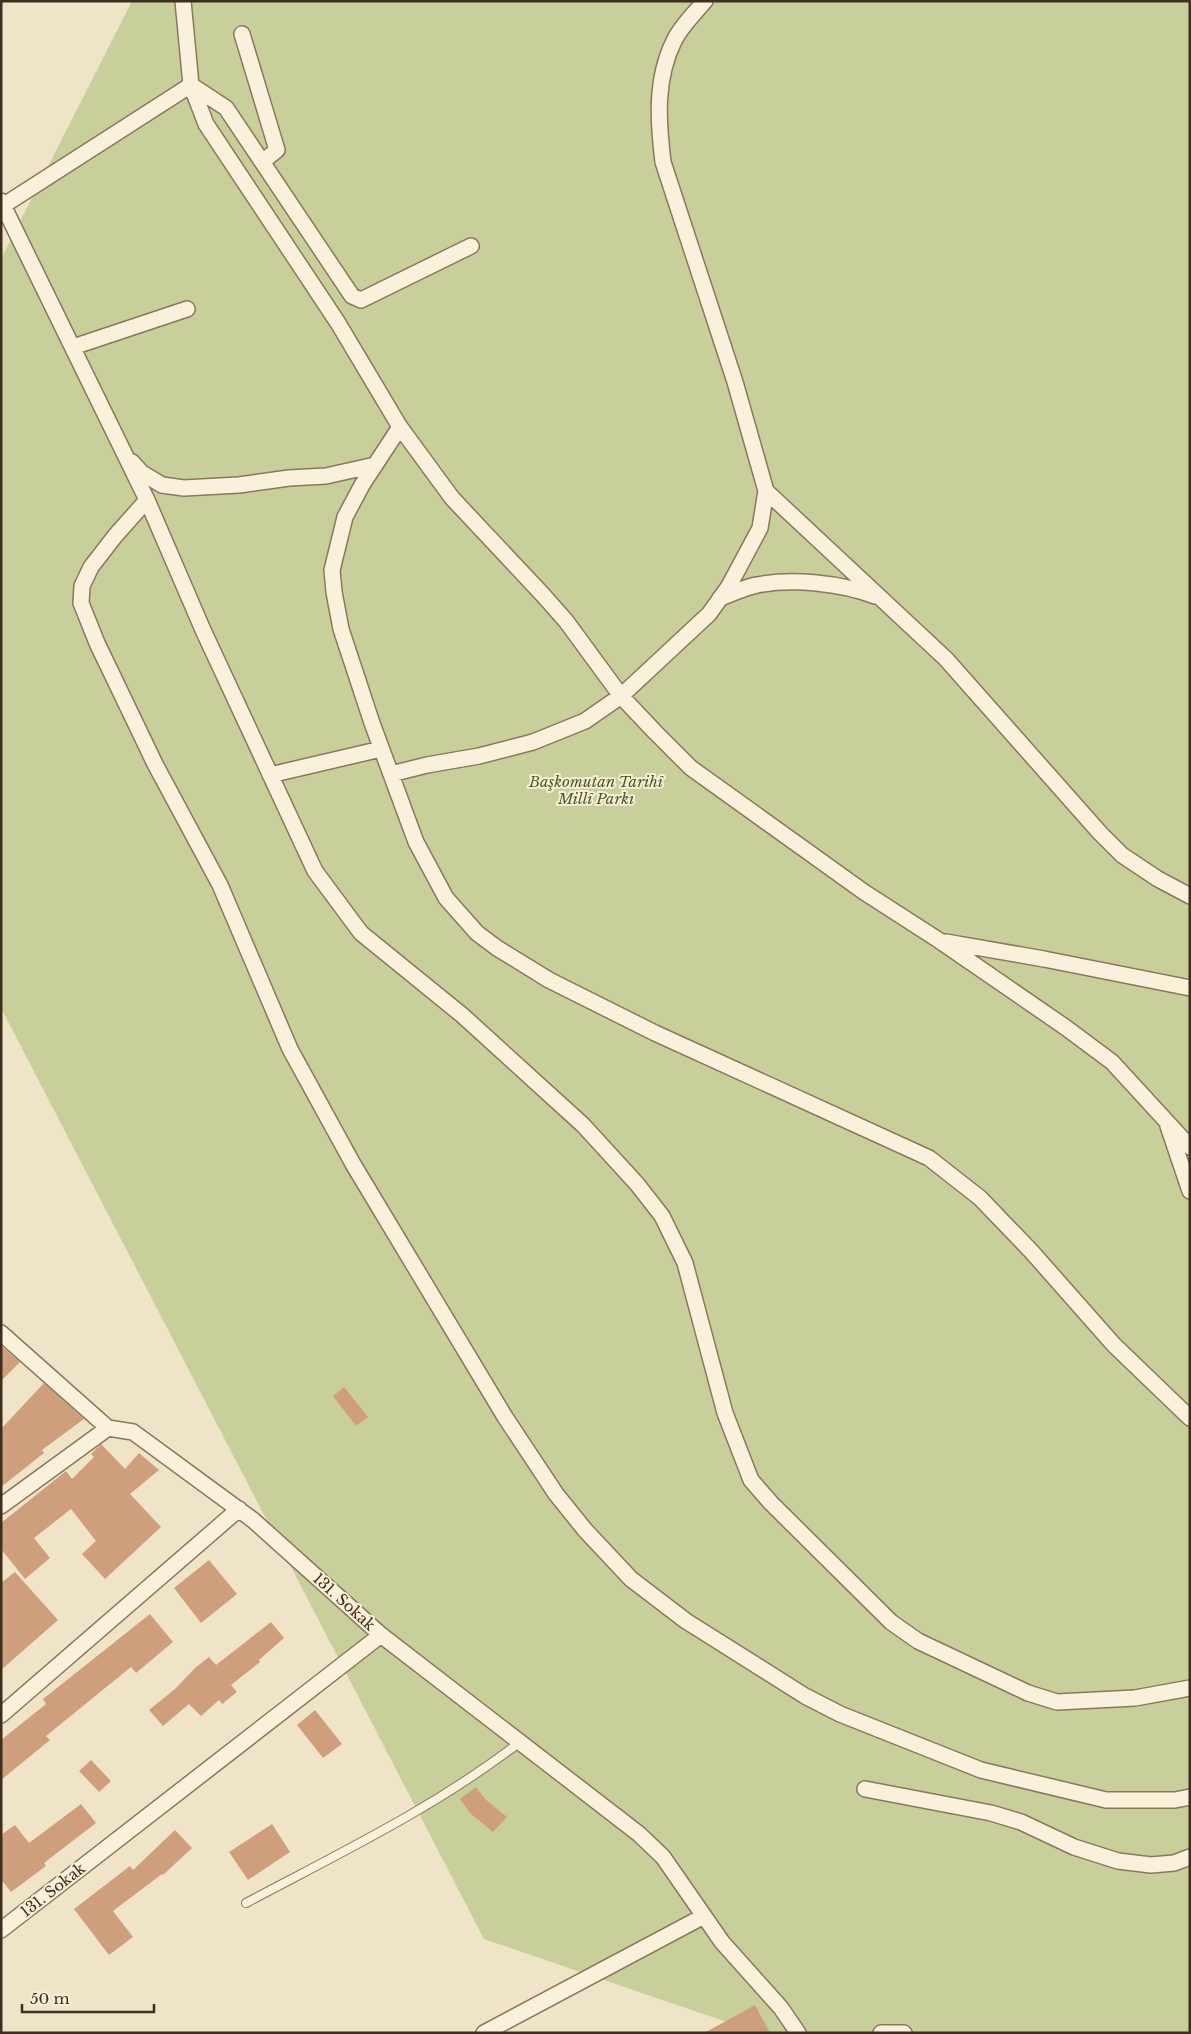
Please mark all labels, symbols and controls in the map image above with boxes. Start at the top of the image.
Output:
park label: Başkomutan Tarihî Millî Parkı [528,772,665,808]
street label: 131. Sokak [309,1569,380,1635]
street label: 131. Sokak [16,1858,90,1921]
scale bar [22,1982,155,2014]
text: 50 m [30,1989,70,2008]

